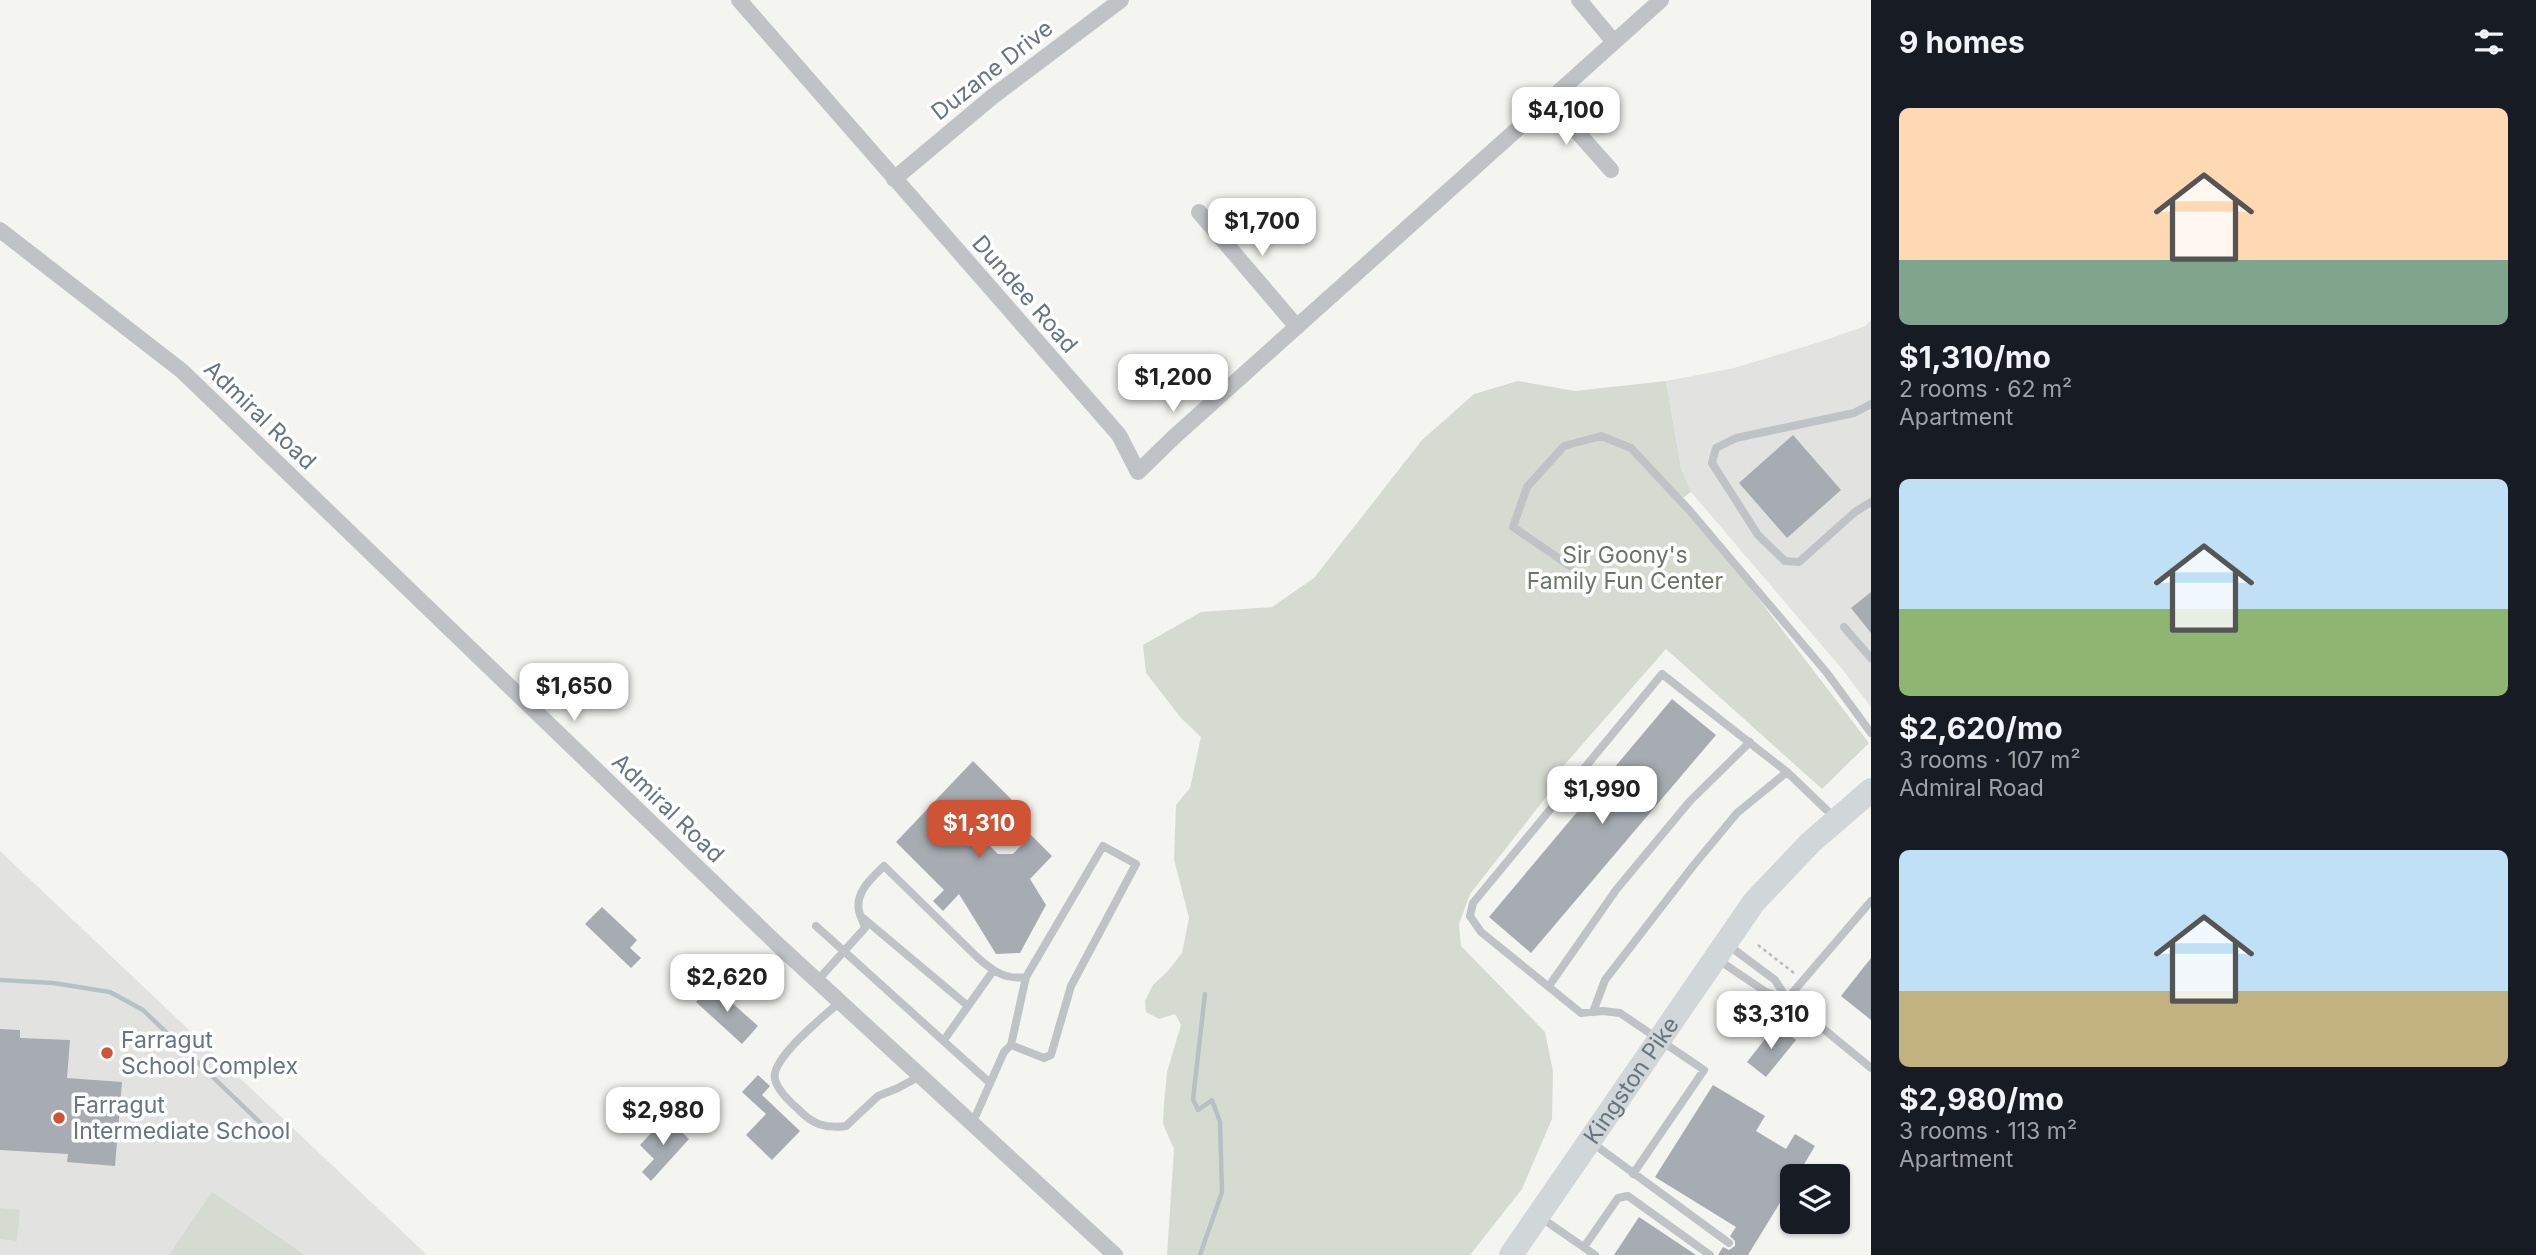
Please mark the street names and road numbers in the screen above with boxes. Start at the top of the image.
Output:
street label: Duzane Drive [926,14,1058,126]
street label: Dundee Road [966,229,1084,359]
street label: Admiral Road [198,355,322,475]
street label: Admiral Road [606,748,730,868]
street label: Kingston Pike [1578,1011,1685,1149]

